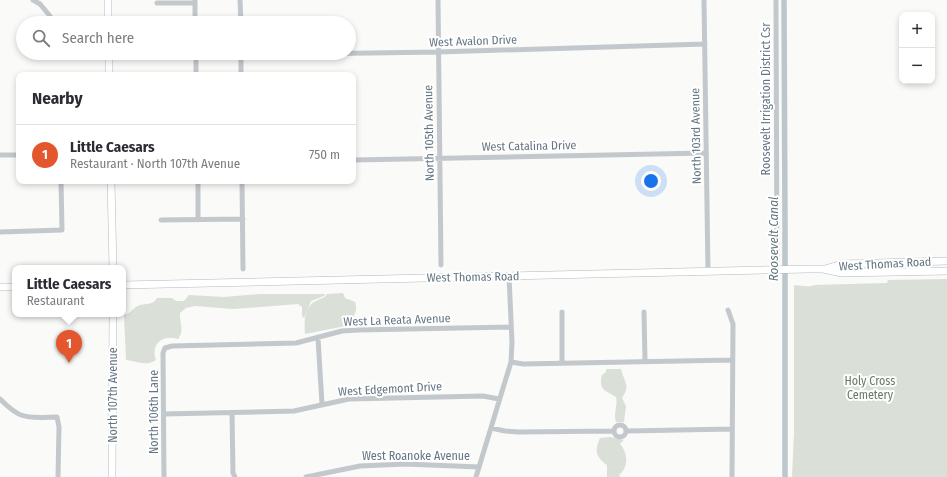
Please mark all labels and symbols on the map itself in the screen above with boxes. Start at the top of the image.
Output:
street label: Roosevelt Irrigation District Csr [759,22,773,175]
street label: West Avalon Drive [429,32,517,50]
street label: North 105th Avenue [421,85,437,181]
street label: North 103rd Avenue [688,88,704,184]
street label: West Catalina Drive [482,138,577,154]
your location [641,171,661,191]
water label: Roosevelt Canal [766,196,781,281]
street label: West Thomas Road [838,255,932,273]
street label: West Thomas Road [427,269,519,285]
street label: West La Reata Avenue [343,311,451,329]
pin: 1 [56,330,82,363]
street label: North 107th Avenue [106,347,120,443]
street label: North 106th Lane [147,370,161,454]
park label: Holy Cross Cemetery [844,374,896,402]
street label: West Edgemont Drive [338,379,442,399]
street label: West Roanoke Avenue [362,449,470,463]

